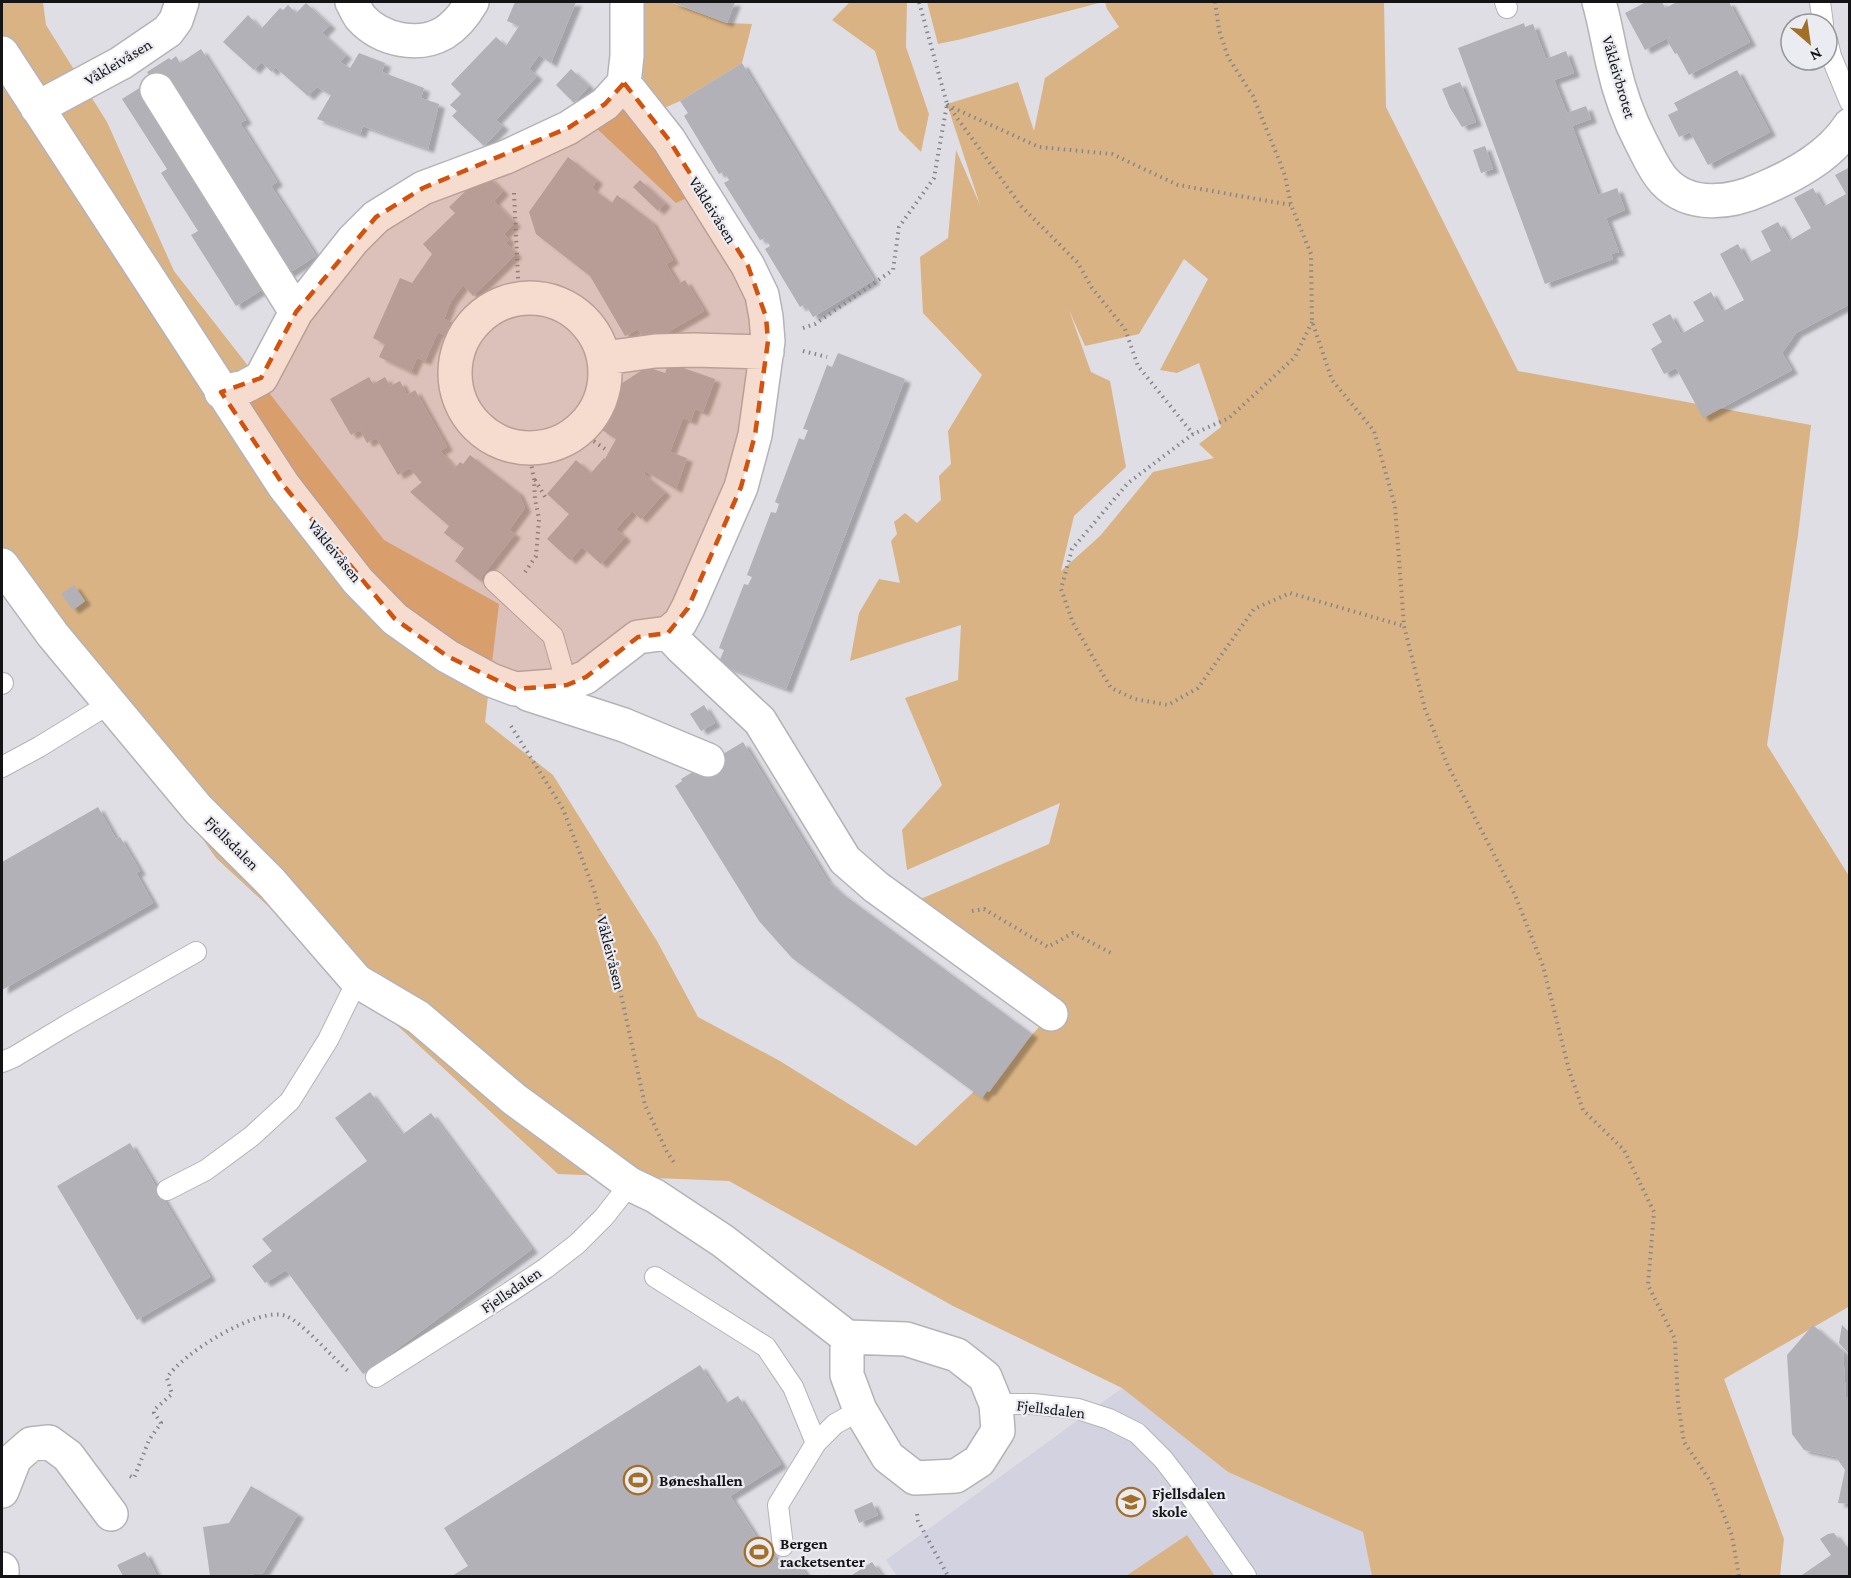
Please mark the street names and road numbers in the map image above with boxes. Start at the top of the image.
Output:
street label: Våkleivbrotet [1599,34,1639,121]
street label: Våkleivåsen [81,35,155,89]
street label: Våkleivåsen [686,174,740,247]
street label: Våkleivåsen [305,516,366,586]
street label: Fjellsdalen [201,813,263,874]
street label: Våkleivåsen [594,914,628,992]
street label: Fjellsdalen [478,1263,545,1317]
street label: Fjellsdalen [1016,1396,1087,1423]

